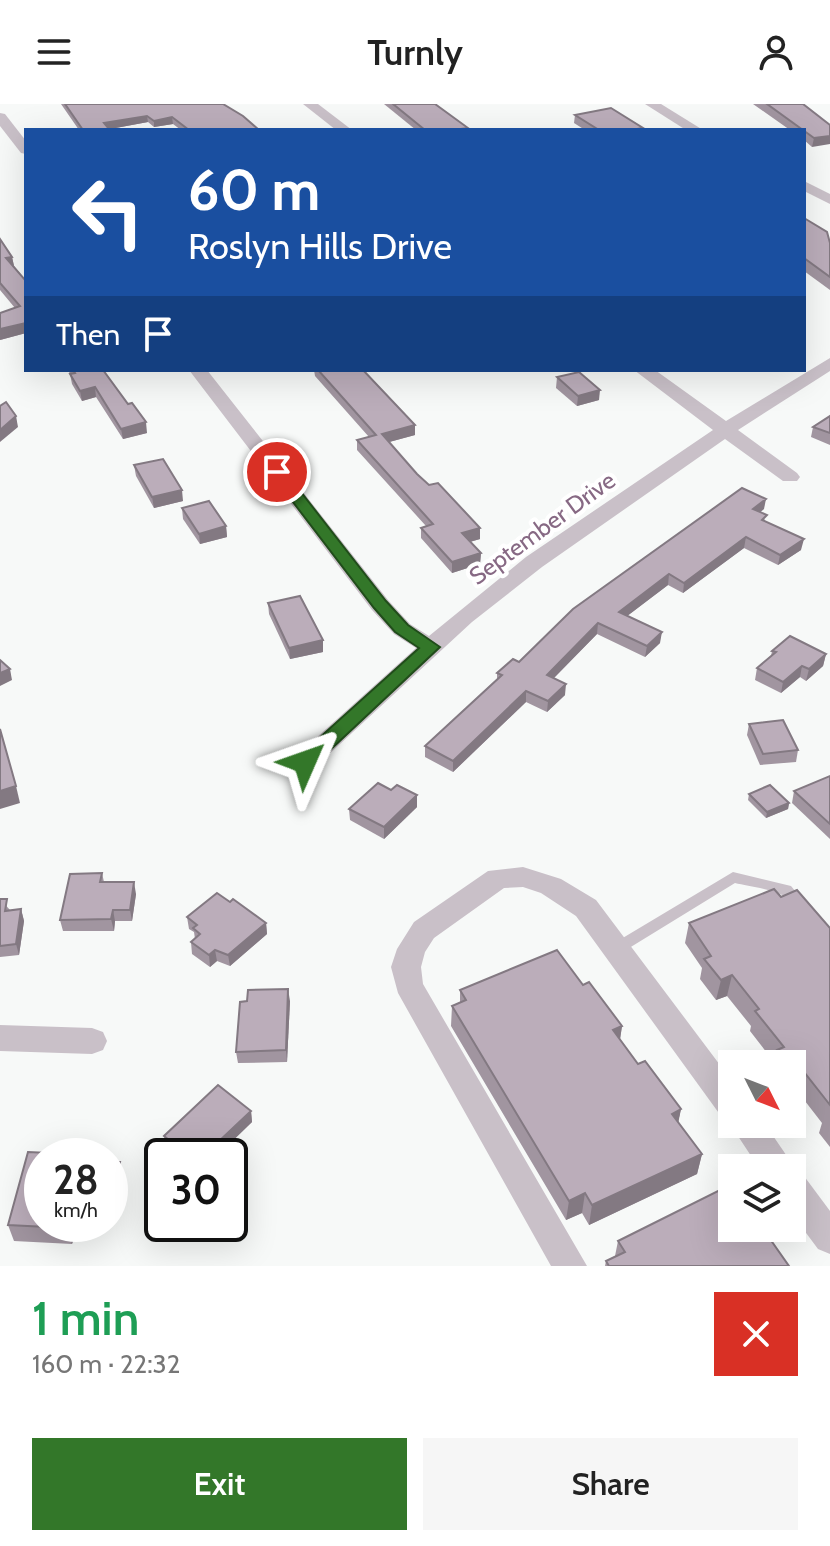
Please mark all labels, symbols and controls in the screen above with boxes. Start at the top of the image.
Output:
icon: menu [32,30,76,74]
text: Turnly [367,30,463,74]
icon: person [754,30,798,74]
text: 60 m [188,156,320,224]
icon: left [56,160,160,264]
text: Roslyn Hills Drive [188,224,452,268]
icon: arrive [136,312,180,356]
text: Then [56,316,120,353]
pin [243,438,311,506]
icon: arrive [255,450,299,494]
street label: September Drive [463,465,621,591]
position arrow [263,720,347,804]
north arrow [718,1050,806,1138]
map controls [718,1050,806,1242]
speed limit sign: 30 [144,1138,248,1242]
button: layers [718,1154,806,1242]
text: 28 [53,1155,99,1204]
text: km/h [54,1198,98,1222]
text: 1 min [32,1289,139,1347]
button: close [714,1292,798,1376]
text: 160 m · 22:32 [32,1348,180,1380]
button: Exit [32,1438,407,1530]
button: Share [423,1438,798,1530]

